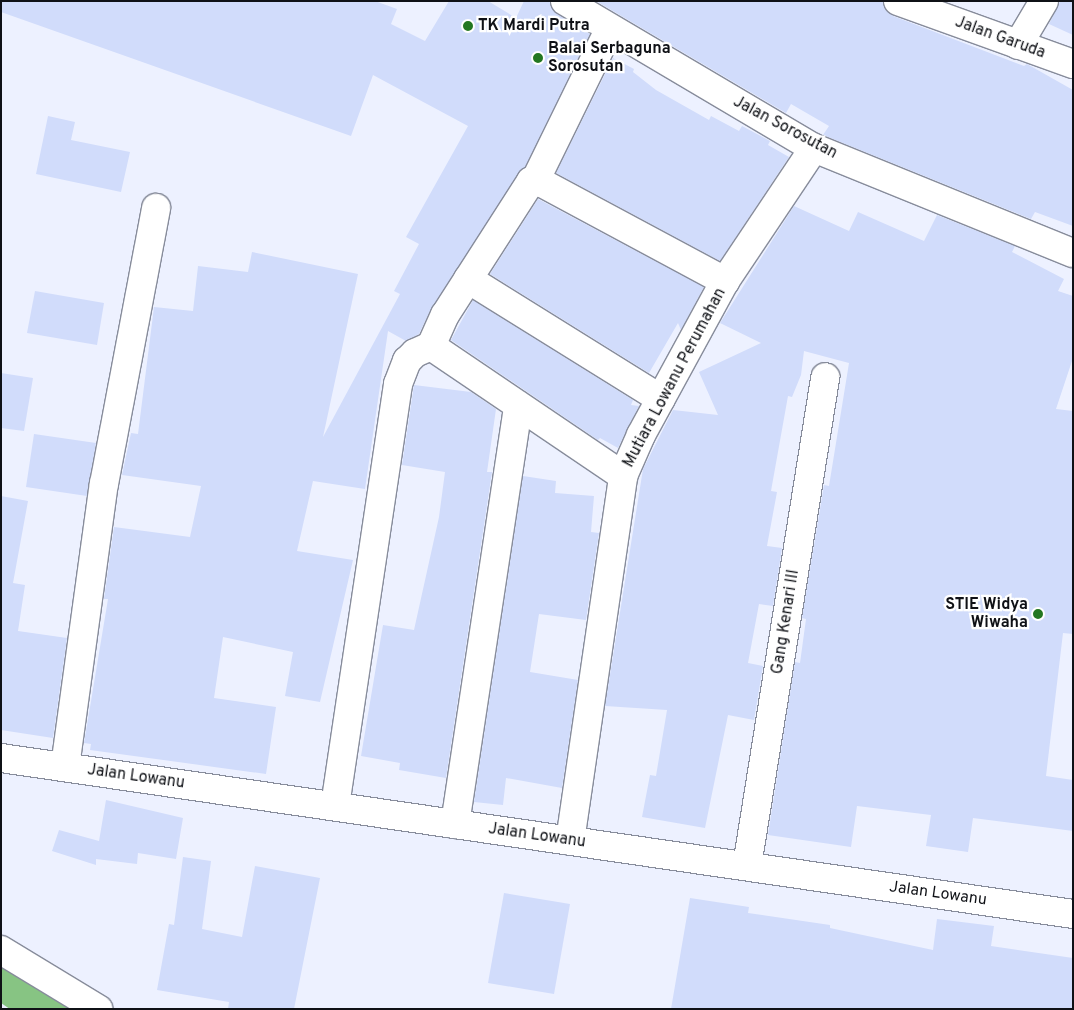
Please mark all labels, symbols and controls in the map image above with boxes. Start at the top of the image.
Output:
street label: Jalan Garuda [952,13,1048,63]
place label: TK Mardi Putra [478,16,590,36]
marker: TK Mardi Putra [462,20,474,32]
place label: Balai Serbaguna Sorosutan [548,39,671,77]
marker: Balai Serbaguna Sorosutan [532,52,544,64]
street label: Jalan Sorosutan [730,92,840,164]
street label: Mutiara Lowanu Perumahan [619,285,731,471]
street label: Gang Kenari III [768,568,804,676]
place label: STIE Widya Wiwaha [945,595,1028,633]
marker: STIE Widya Wiwaha [1032,608,1044,620]
street label: Jalan Lowanu [86,761,186,793]
street label: Jalan Lowanu [487,820,587,852]
street label: Jalan Lowanu [888,878,988,910]

